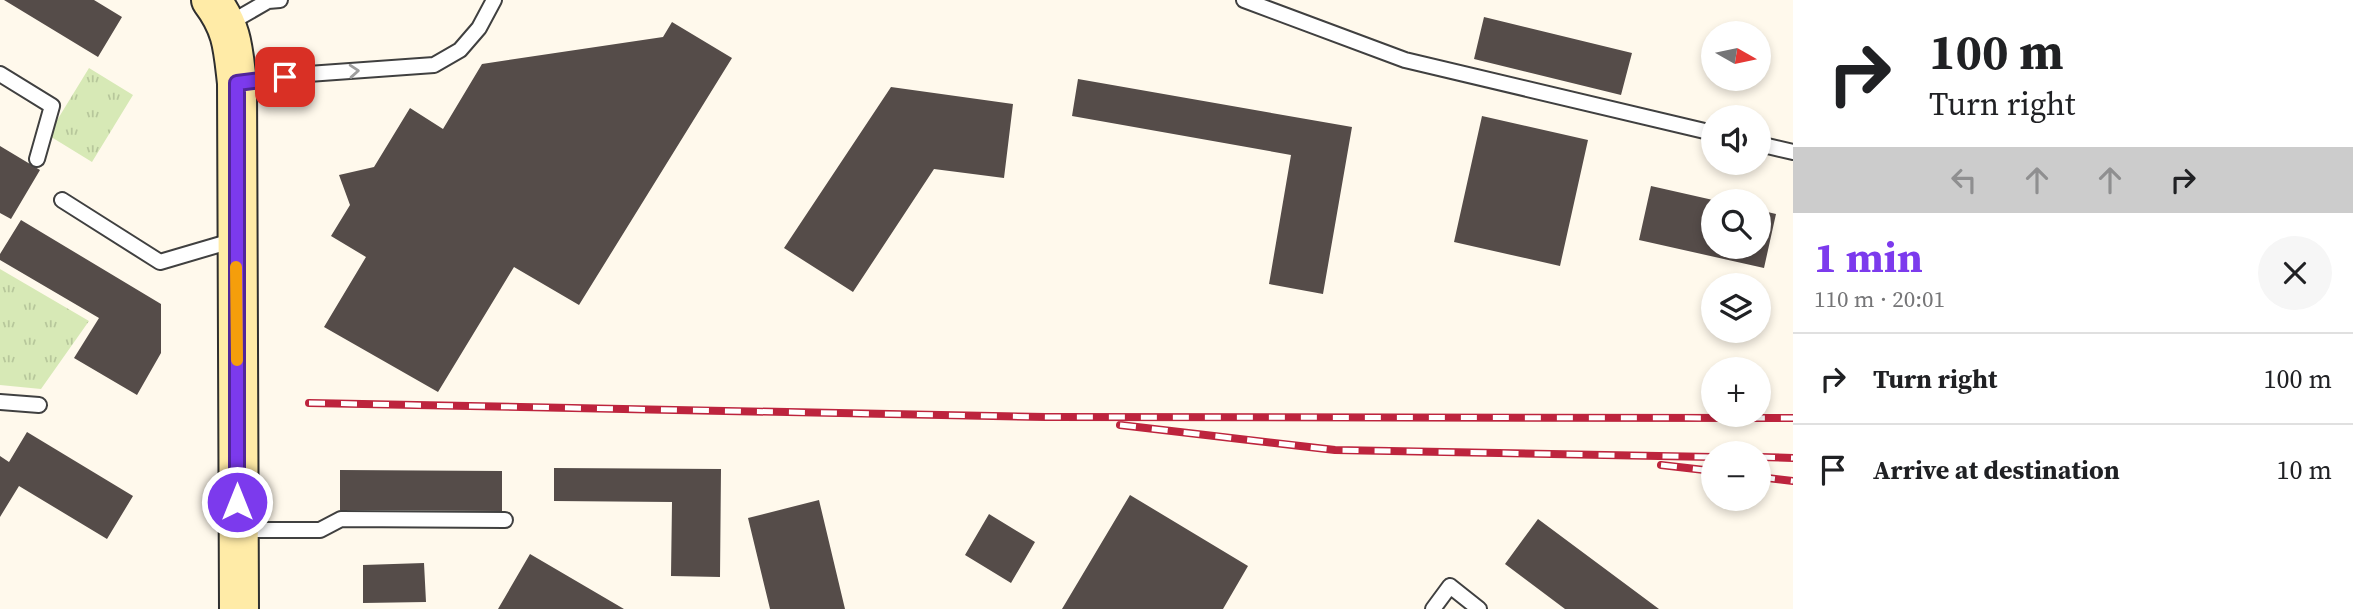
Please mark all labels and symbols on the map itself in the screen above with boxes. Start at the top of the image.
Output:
north arrow [1701,21,1771,91]
pin [255,47,315,107]
one-way arrow [348,64,359,79]
position arrow [200,465,274,539]

